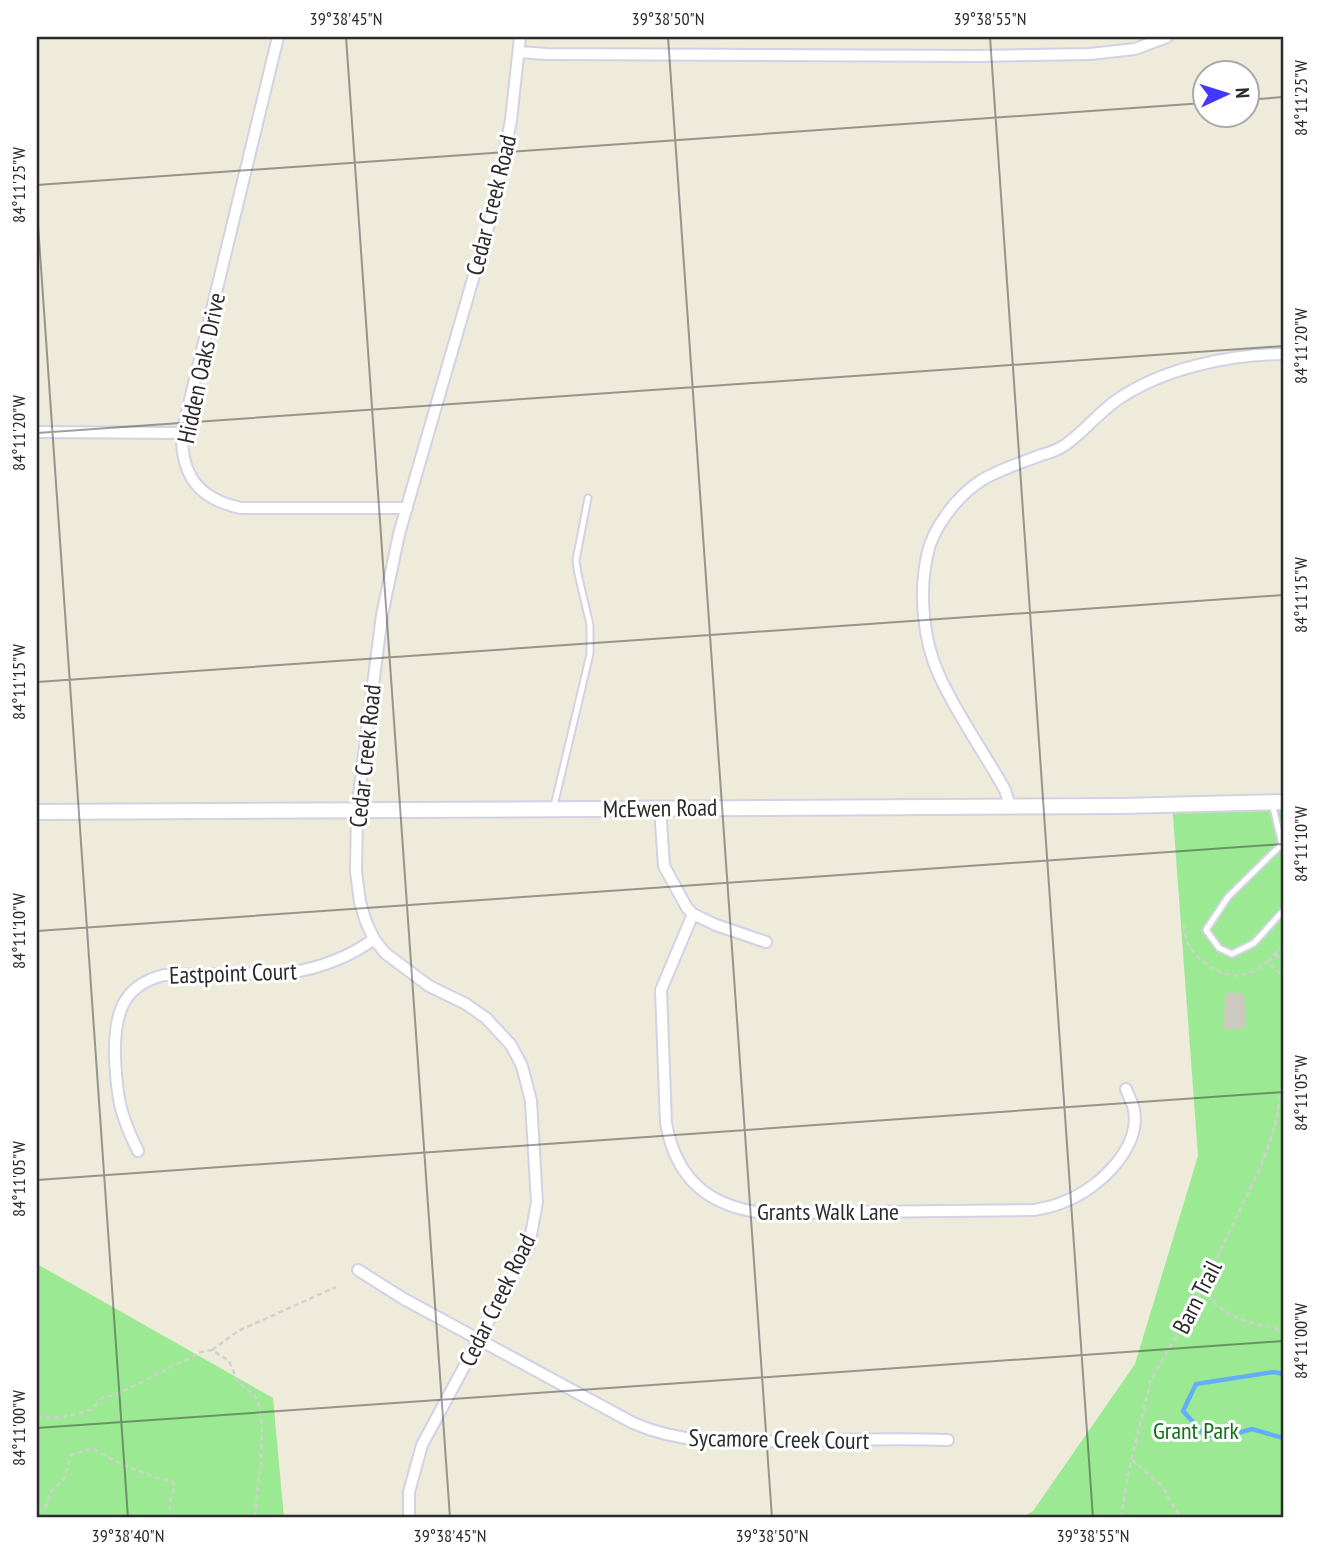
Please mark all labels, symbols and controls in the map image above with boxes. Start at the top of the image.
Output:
text: 39°38'45"N [310,7,382,30]
text: 39°38'50"N [632,7,704,30]
text: 39°38'55"N [954,7,1026,30]
north arrow [1190,60,1260,130]
text: 84°11'25"W [1289,60,1312,136]
text: N [1231,87,1255,99]
street label: Cedar Creek Road [459,132,523,278]
text: 84°11'25"W [7,147,30,223]
street label: Hidden Oaks Drive [170,290,232,446]
text: 84°11'20"W [1289,308,1312,384]
text: 84°11'20"W [7,395,30,471]
text: 84°11'15"W [1289,557,1312,633]
text: 84°11'15"W [7,644,30,720]
street label: Cedar Creek Road [342,683,388,829]
street label: McEwen Road [602,792,718,824]
text: 84°11'10"W [1289,806,1312,882]
text: 84°11'10"W [7,893,30,969]
street label: Eastpoint Court [169,955,298,991]
text: 84°11'05"W [1289,1055,1312,1131]
text: 84°11'05"W [7,1141,30,1217]
street label: Grants Walk Lane [757,1196,899,1227]
street label: Cedar Creek Road [452,1229,542,1371]
street label: Barn Trail [1165,1255,1229,1339]
text: 84°11'00"W [1289,1303,1312,1379]
text: 84°11'00"W [7,1390,30,1466]
park label: Grant Park [1153,1415,1240,1446]
street label: Sycamore Creek Court [688,1422,870,1456]
text: 39°38'40"N [92,1524,164,1547]
text: 39°38'45"N [414,1524,486,1547]
text: 39°38'50"N [736,1524,808,1547]
text: 39°38'55"N [1057,1524,1129,1547]

